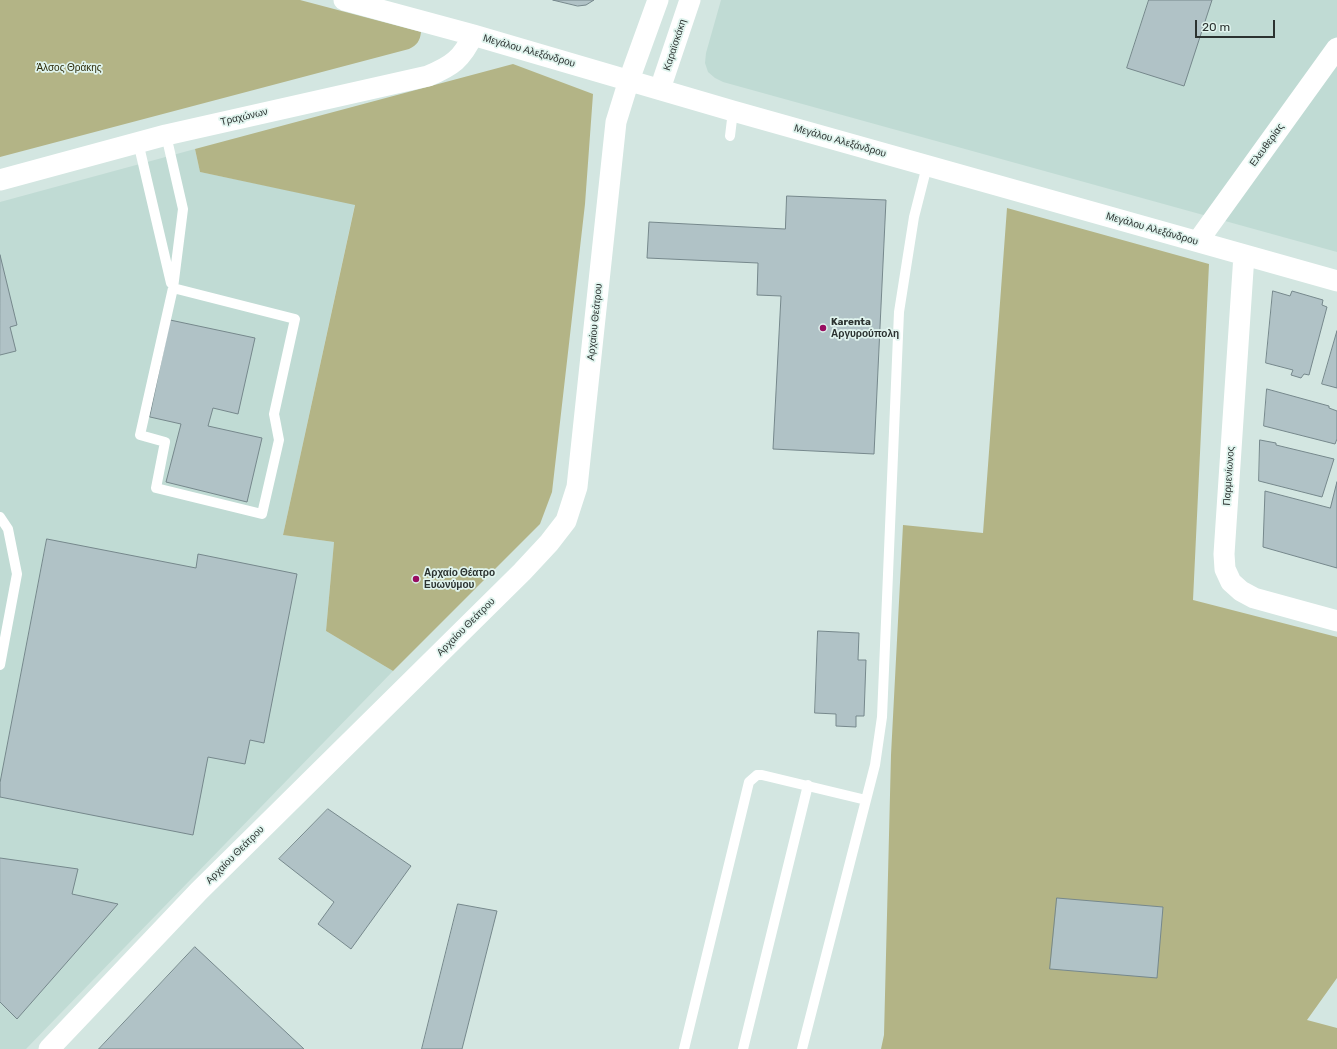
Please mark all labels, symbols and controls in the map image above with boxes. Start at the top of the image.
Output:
scale bar [1197,12,1277,38]
street label: Καραϊσκάκη [661,18,689,72]
text: 20 m [1202,20,1230,34]
street label: Μεγάλου Αλεξάνδρου [482,32,576,70]
park label: Άλσος Θράκης [36,62,102,74]
street label: Τραχώνων [219,106,269,128]
street label: Ελευθερίας [1247,121,1287,169]
street label: Μεγάλου Αλεξάνδρου [793,122,887,160]
street label: Μεγάλου Αλεξάνδρου [1105,210,1199,248]
street label: Αρχαίου Θεάτρου [585,283,605,361]
place label: Karenta Αργυρούπολη [831,316,899,340]
marker: Karenta Αργυρούπολη [818,323,828,333]
street label: Παρμενίωνος [1221,446,1237,506]
place label: Αρχαίο Θέατρο Ευωνύμου [424,567,495,590]
marker: Αρχαίο Θέατρο Ευωνύμου [411,574,421,584]
street label: Αρχαίου Θεάτρου [434,595,498,659]
street label: Αρχαίου Θεάτρου [203,823,267,887]

